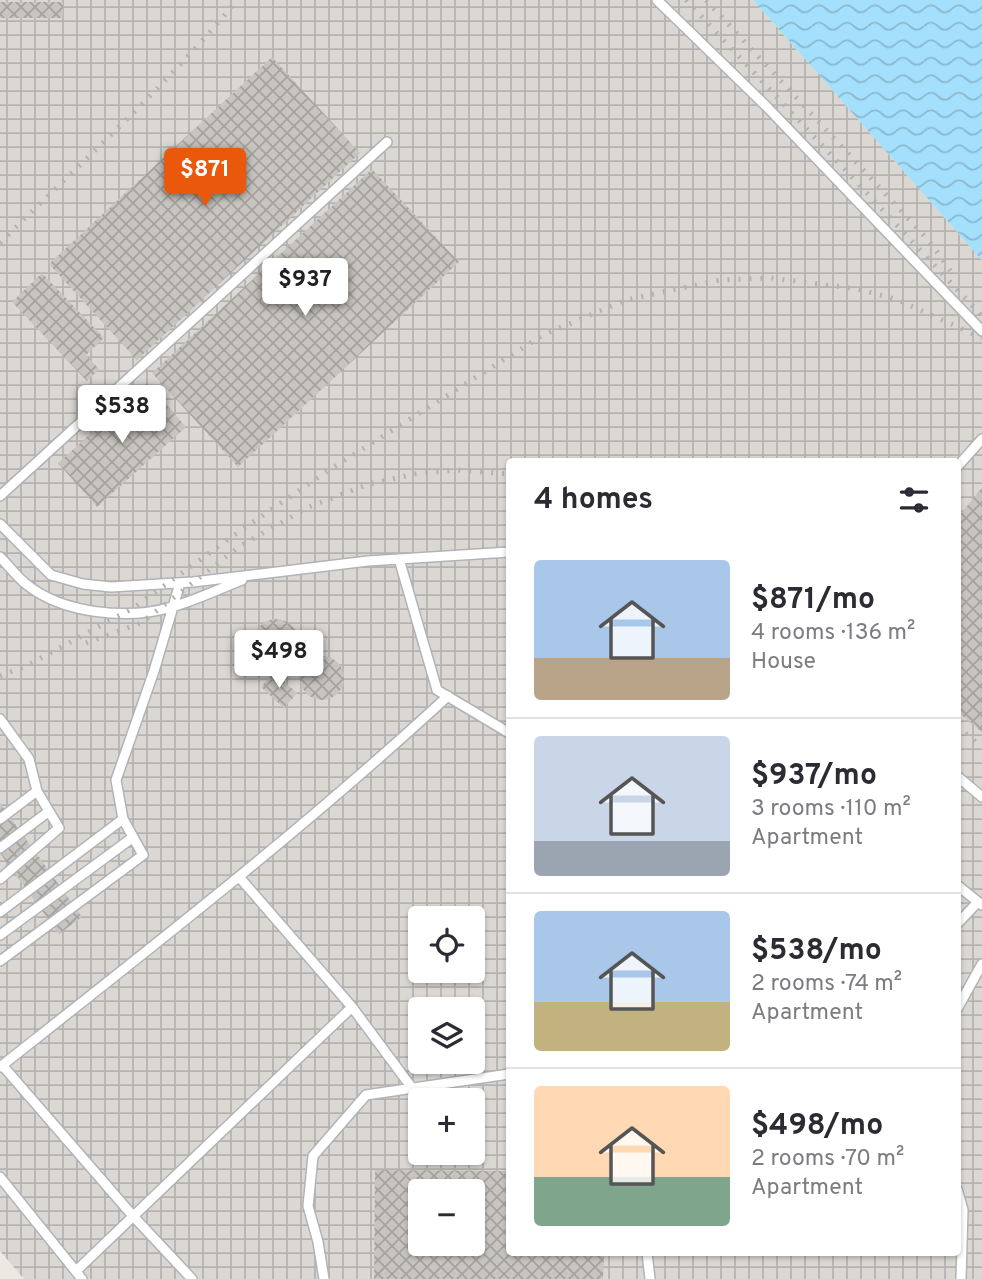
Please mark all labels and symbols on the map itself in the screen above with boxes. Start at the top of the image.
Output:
pin: $871 [164,148,246,208]
pin: $937 [264,258,346,318]
pin: $538 [81,386,163,445]
pin: $498 [238,630,320,690]

